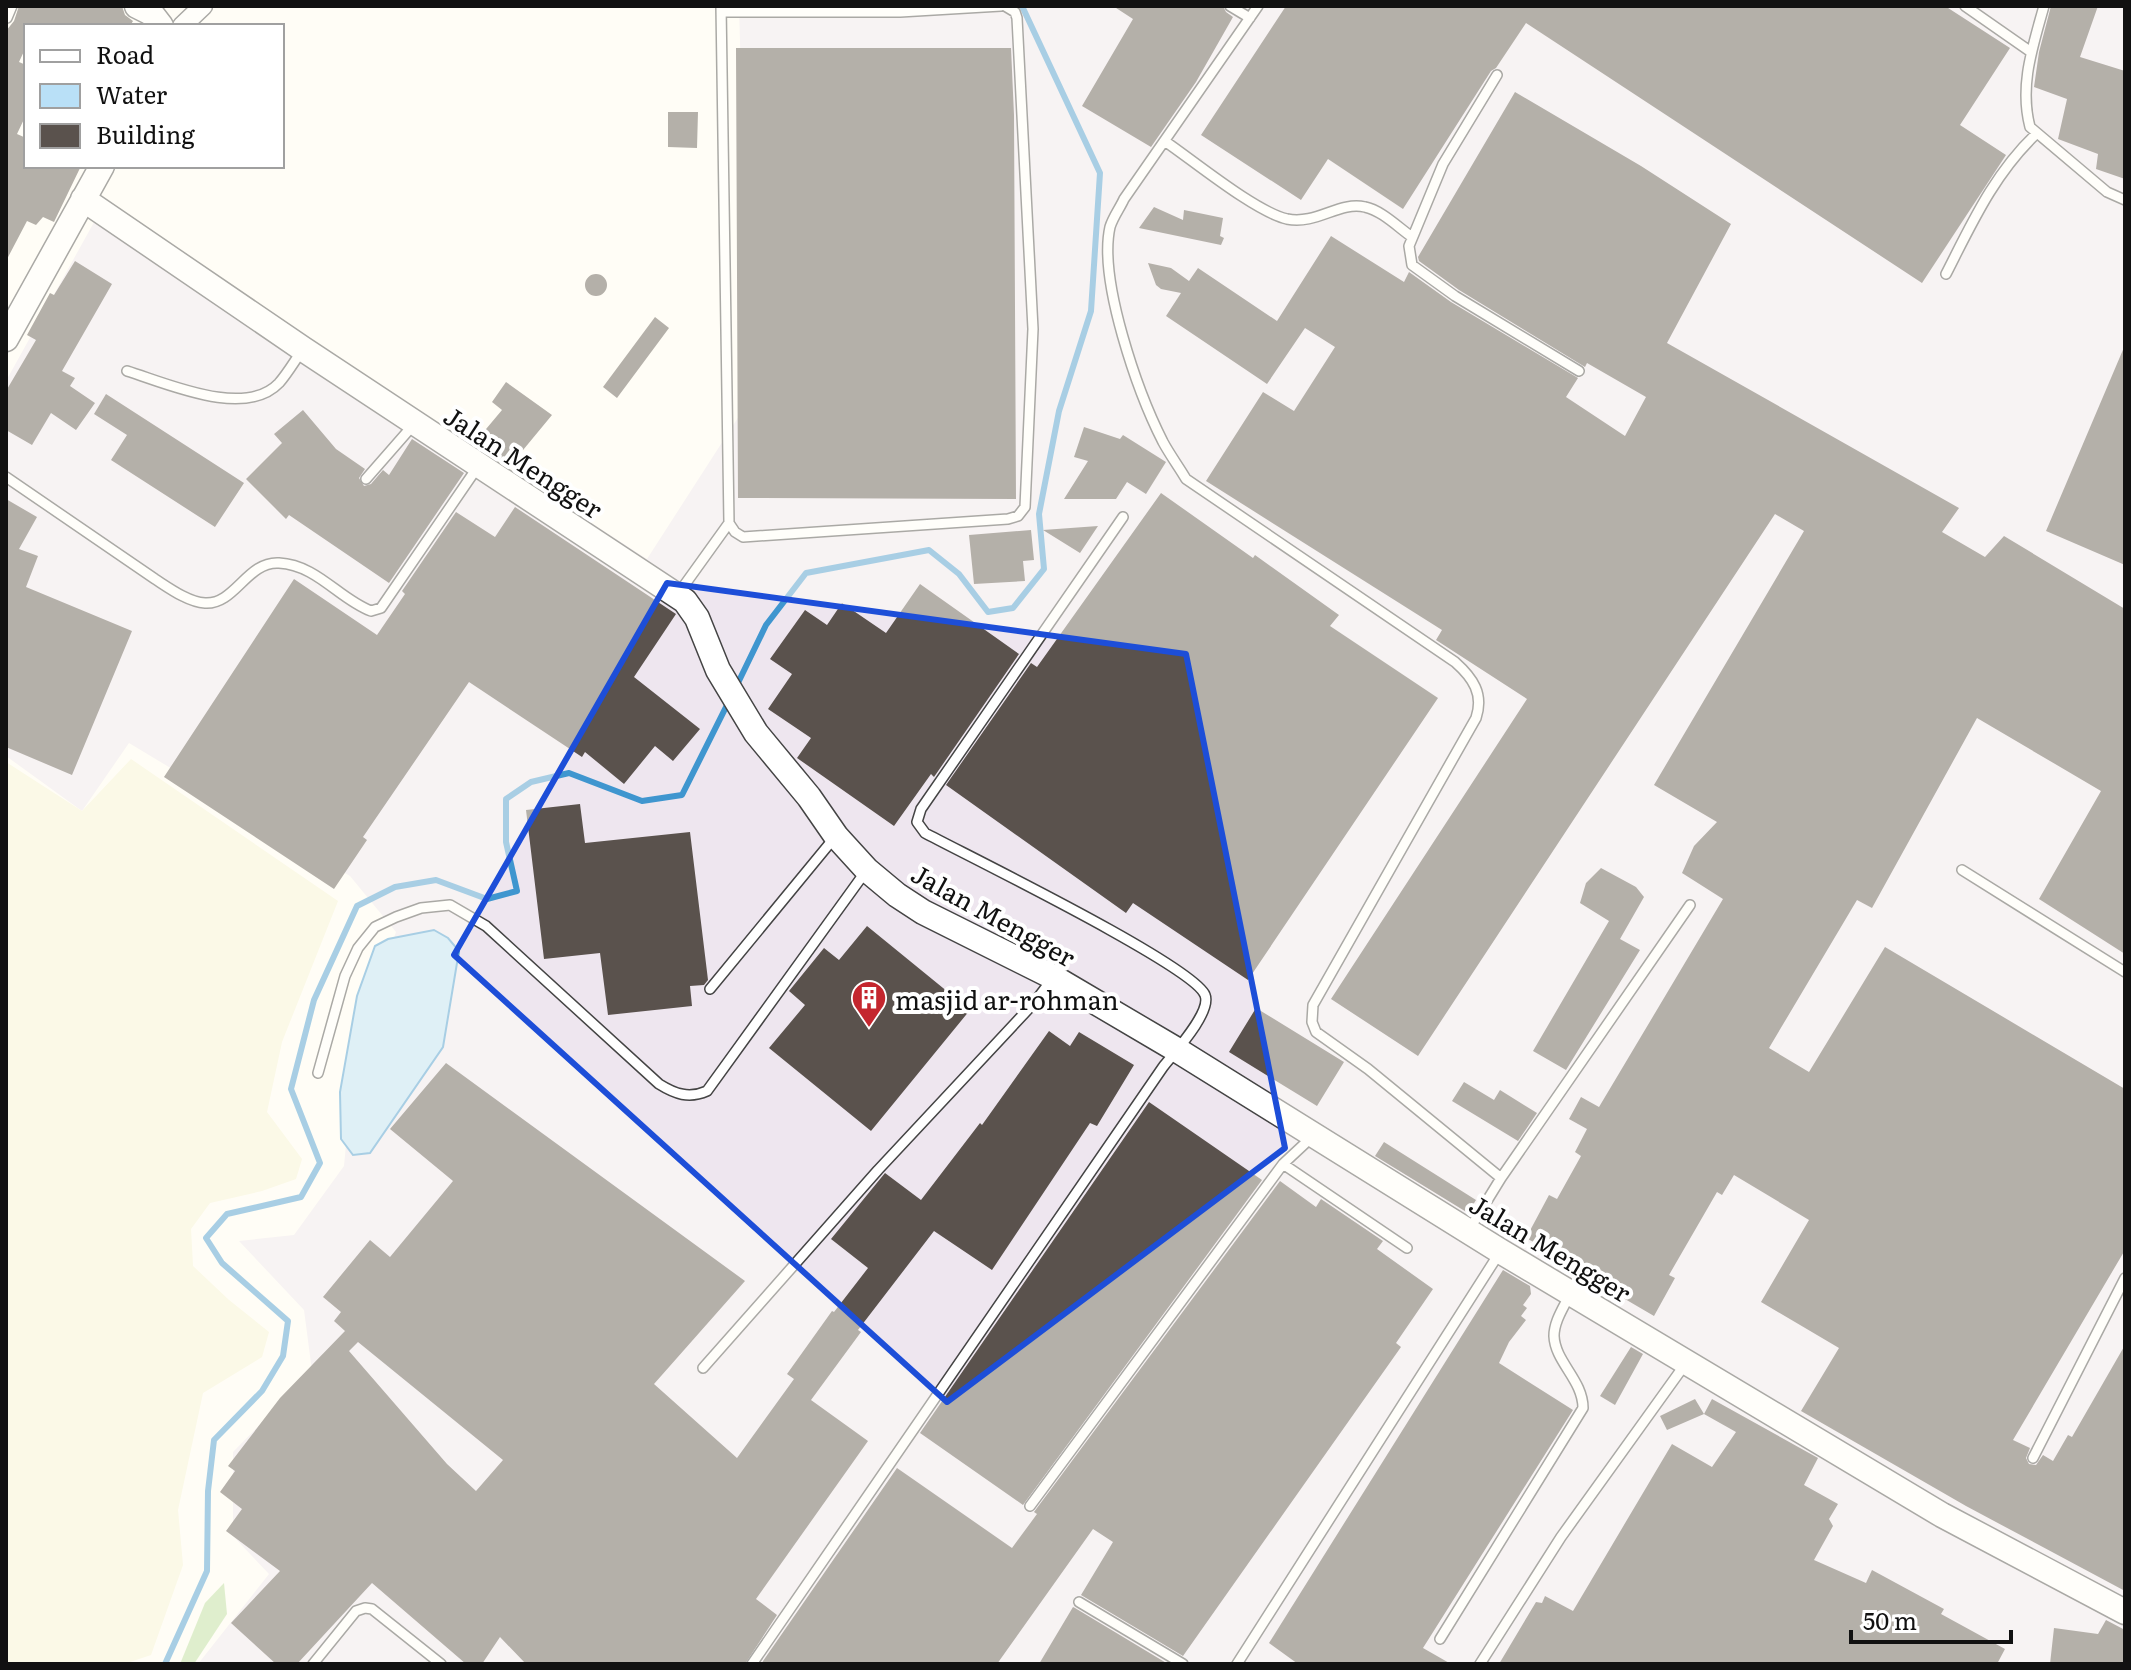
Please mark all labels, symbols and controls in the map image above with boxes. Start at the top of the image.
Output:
legend [24,24,284,168]
text: Road [96,36,155,71]
text: Water [96,76,168,111]
text: Building [96,116,195,151]
street label: Jalan Mengger [437,395,612,527]
street label: Jalan Mengger [905,853,1084,976]
building icon: masjid ar-rohman [850,979,888,1029]
place label: masjid ar-rohman [895,979,1119,1018]
street label: Jalan Mengger [1463,1183,1640,1311]
scale bar [1851,1594,2011,1644]
text: 50 m [1863,1602,1917,1637]

